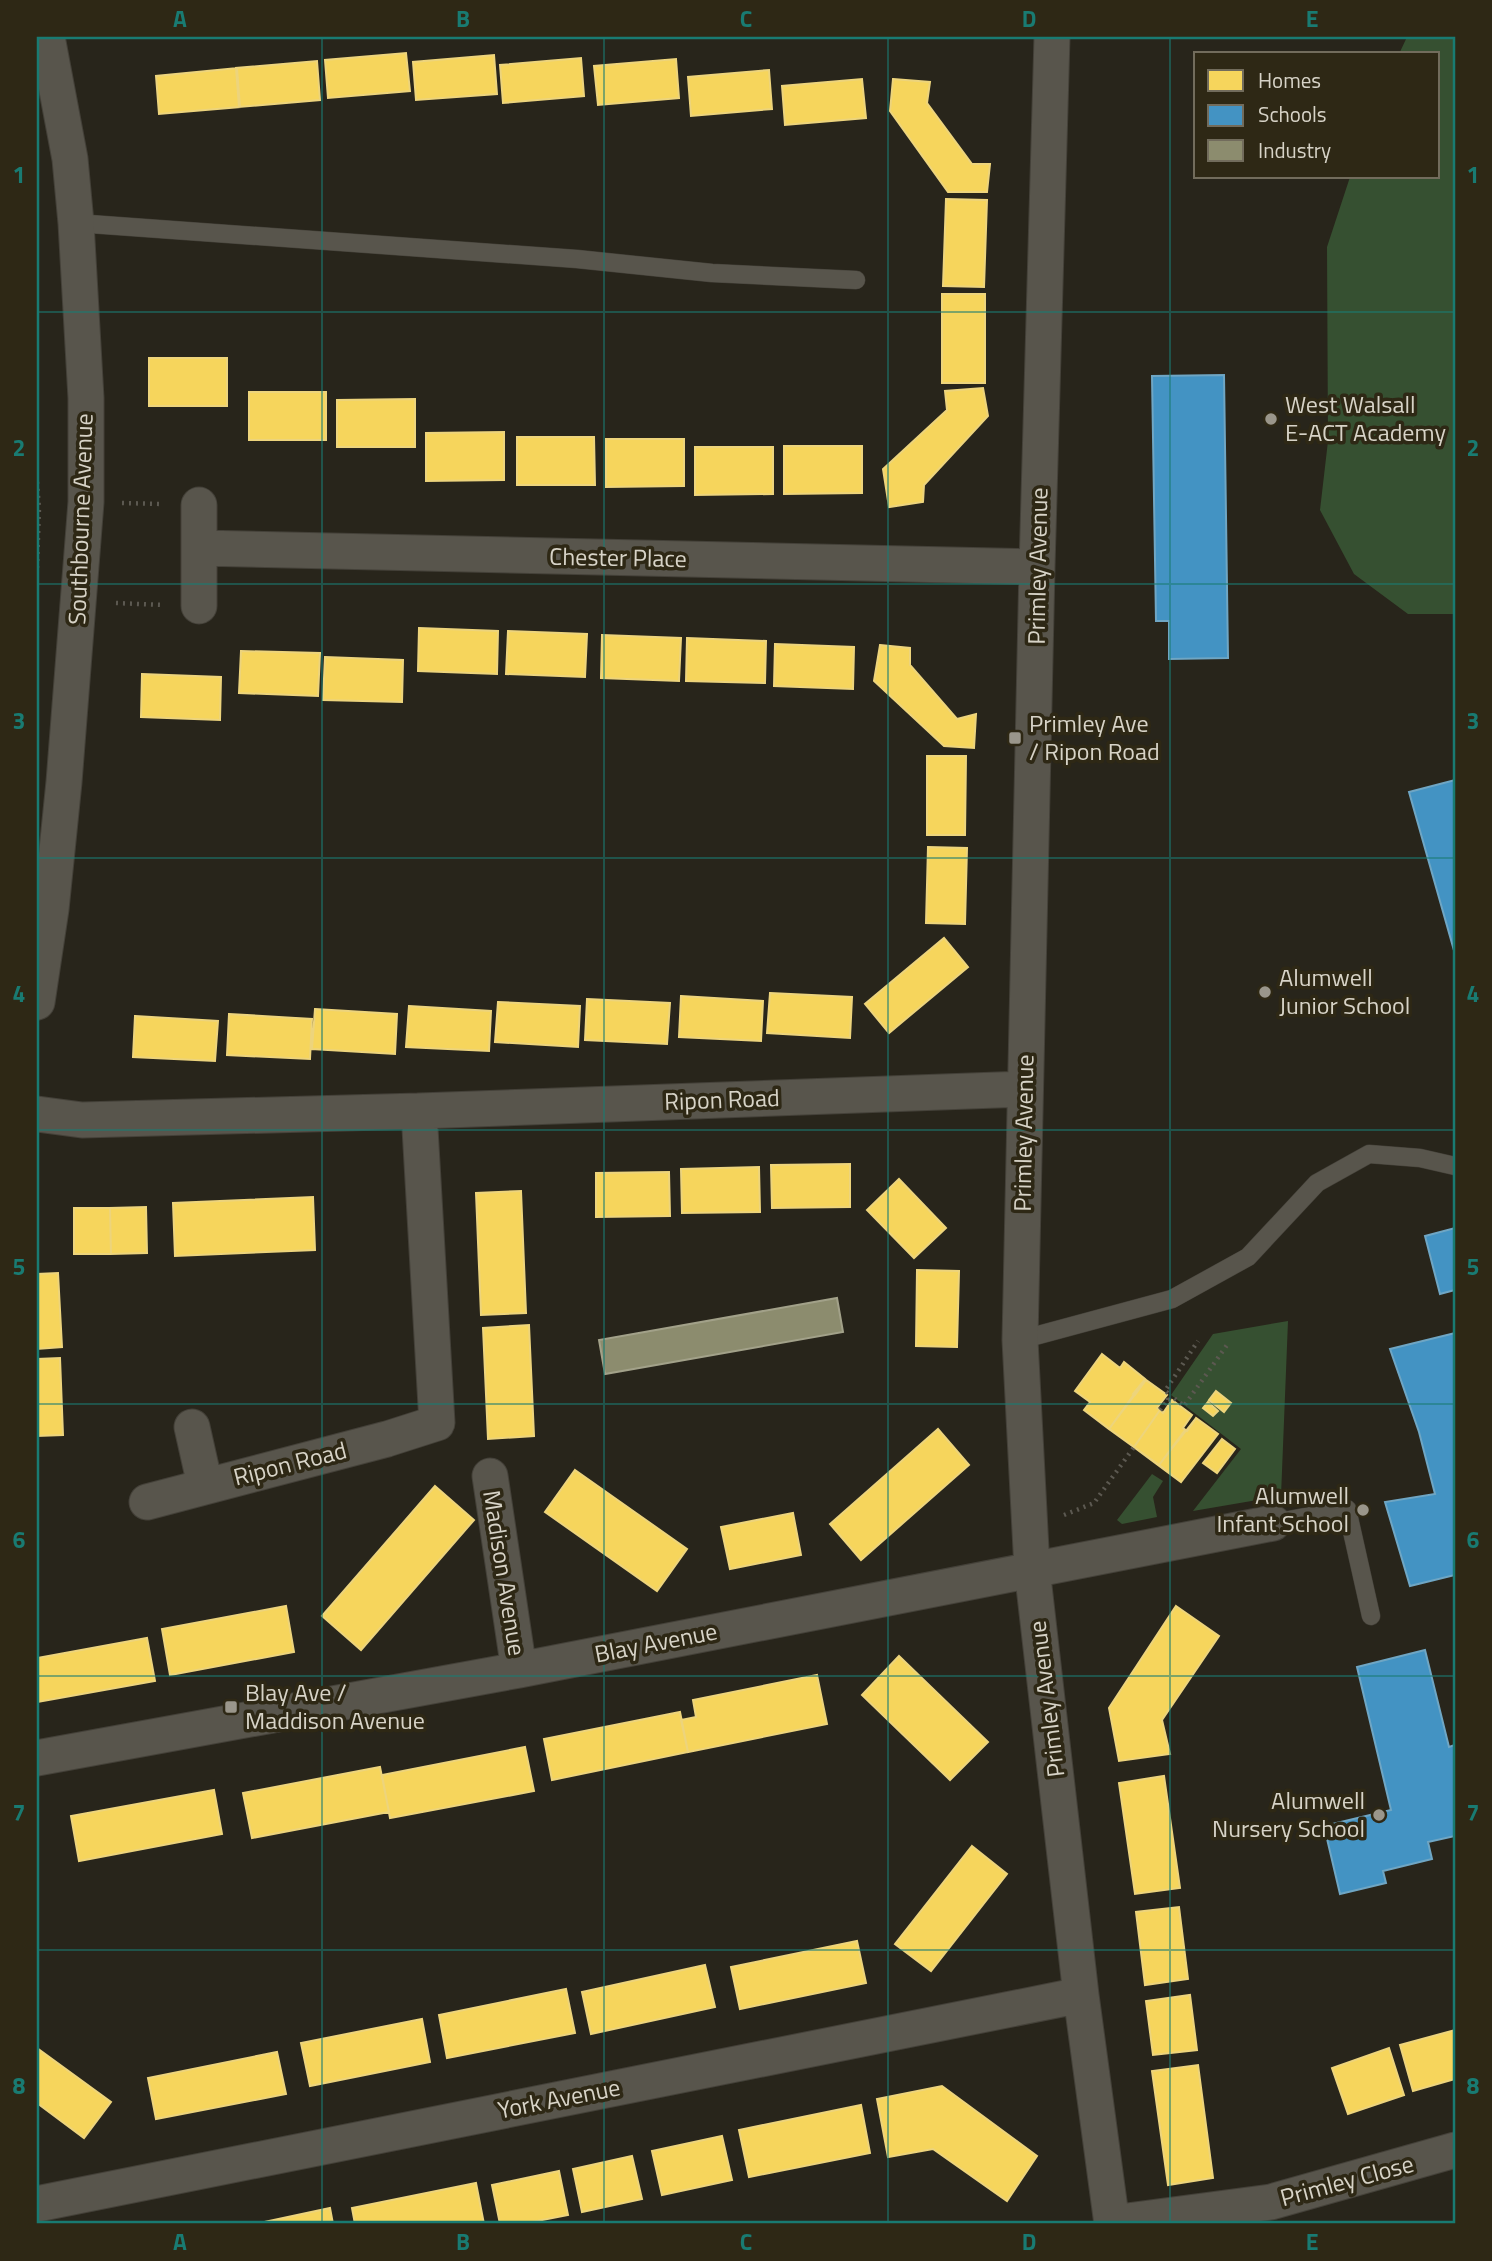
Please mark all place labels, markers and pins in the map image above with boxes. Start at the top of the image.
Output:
place label: West Walsall E-ACT Academy [1285,386,1446,450]
marker: West Walsall E-ACT Academy [1263,411,1279,427]
place label: Primley Ave / Ripon Road [1029,705,1160,769]
marker: Primley Ave / Ripon Road [1007,730,1023,746]
place label: Alumwell Junior School [1279,959,1410,1023]
marker: Alumwell Junior School [1257,984,1273,1000]
place label: Alumwell Infant School [1216,1477,1349,1541]
marker: Alumwell Infant School [1355,1502,1371,1518]
place label: Blay Ave / Maddison Avenue [245,1674,425,1738]
marker: Blay Ave / Maddison Avenue [223,1699,239,1715]
place label: Alumwell Nursery School [1212,1782,1365,1846]
marker: Alumwell Nursery School [1371,1807,1387,1823]

